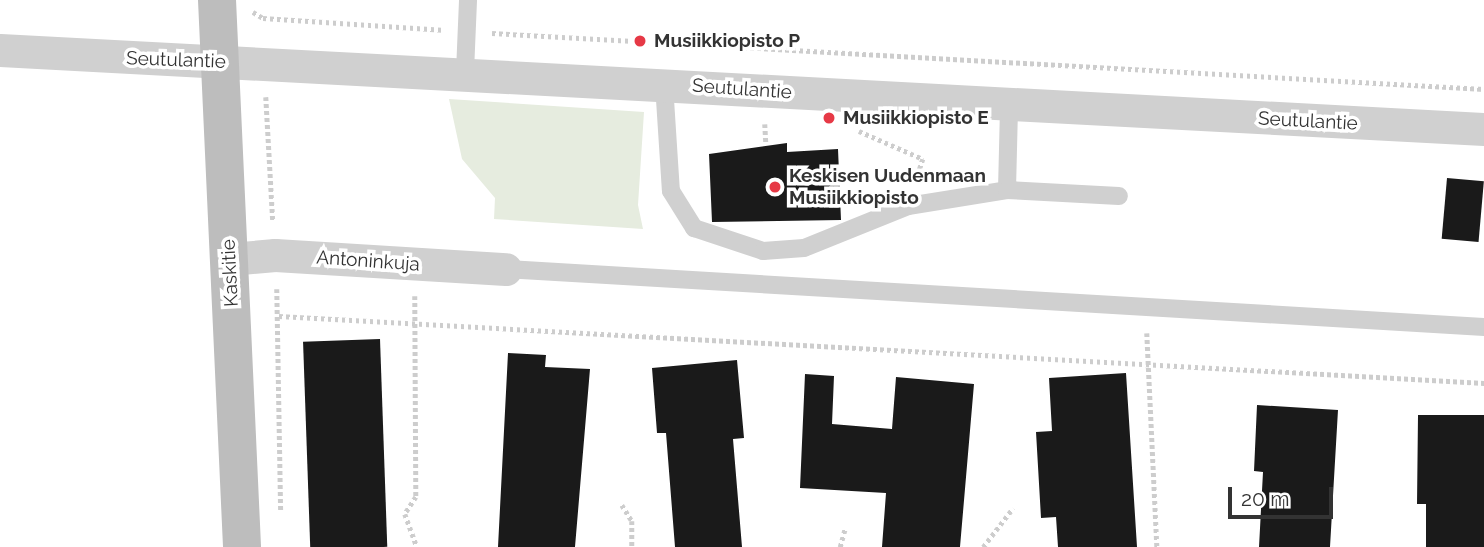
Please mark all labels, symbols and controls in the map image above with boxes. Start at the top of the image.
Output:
place label: Musiikkiopisto P [654,30,800,52]
marker: Musiikkiopisto P [632,33,648,49]
street label: Seutulantie [126,47,226,73]
street label: Seutulantie [691,74,793,104]
place label: Musiikkiopisto E [843,107,989,129]
street label: Seutulantie [1258,107,1358,135]
marker: Musiikkiopisto E [821,110,837,126]
place label: Keskisen Uudenmaan Musiikkiopisto [789,165,986,209]
marker: Keskisen Uudenmaan Musiikkiopisto [767,179,783,195]
street label: Kaskitie [217,239,243,307]
street label: Antoninkuja [316,246,420,276]
scale bar [1232,474,1337,518]
text: 20 m [1241,486,1289,511]

